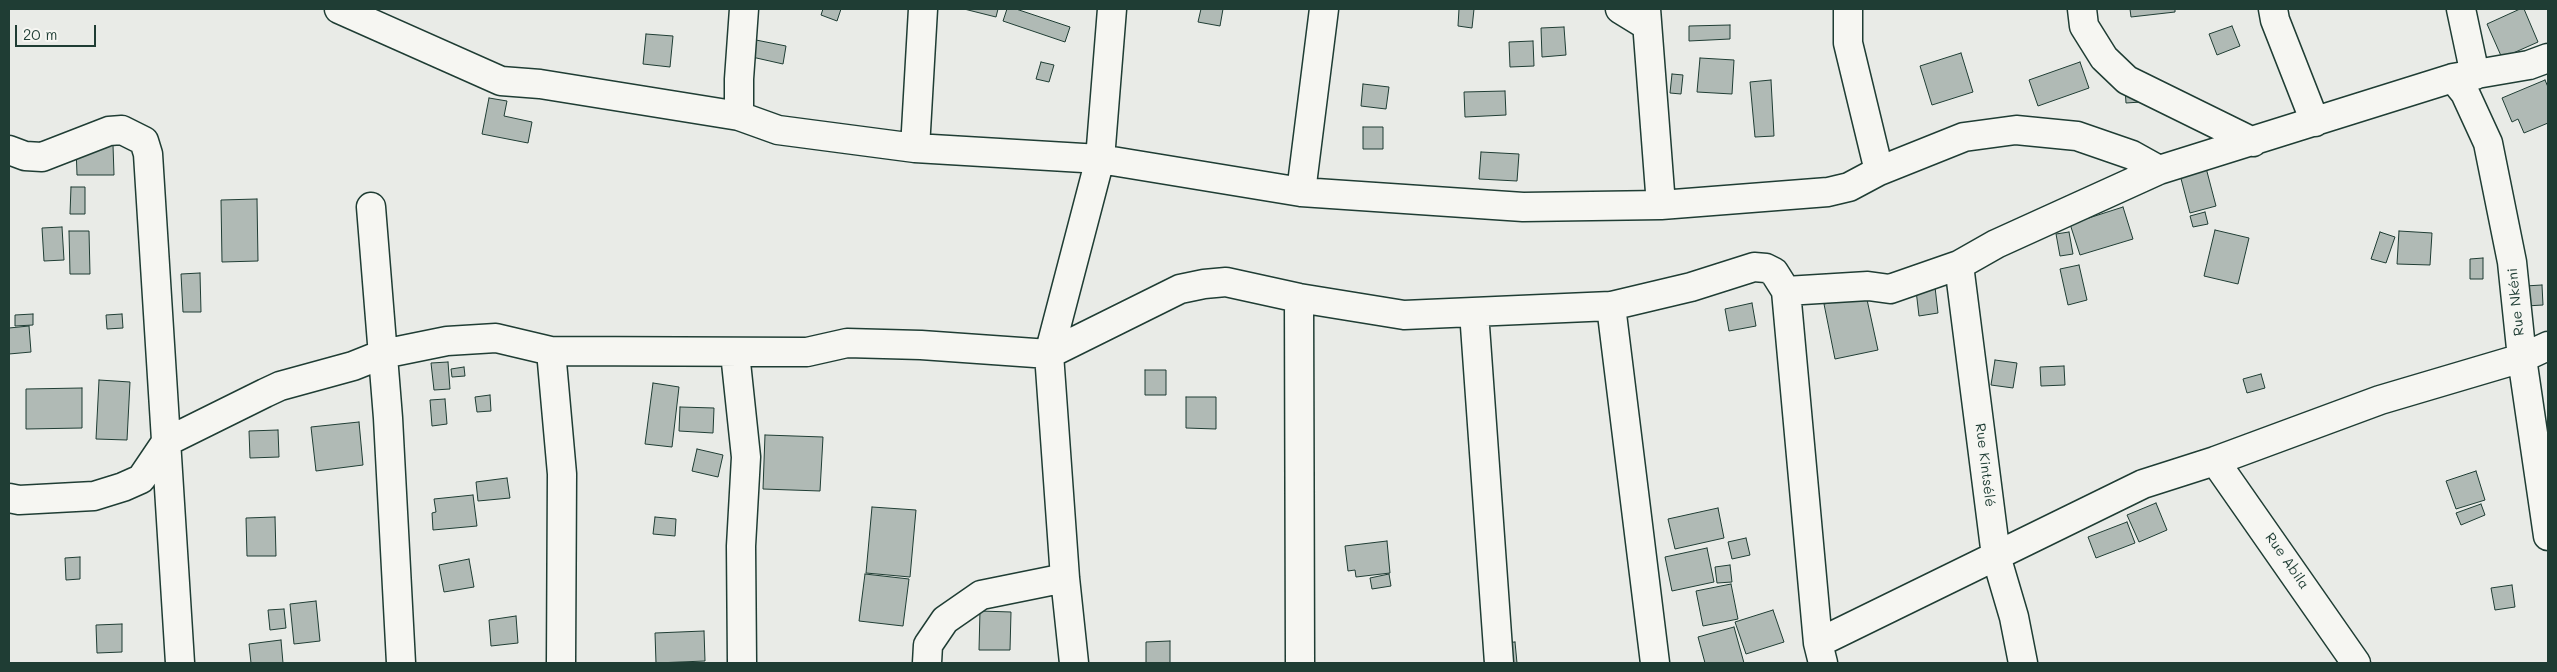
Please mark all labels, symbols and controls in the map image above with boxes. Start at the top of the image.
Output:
scale bar [18,15,99,47]
text: 20 m [23,24,57,44]
street label: Rue Nkéni [2504,267,2528,337]
street label: Rue Kintsélé [1972,422,1998,508]
street label: Rue Abila [2262,530,2312,592]

